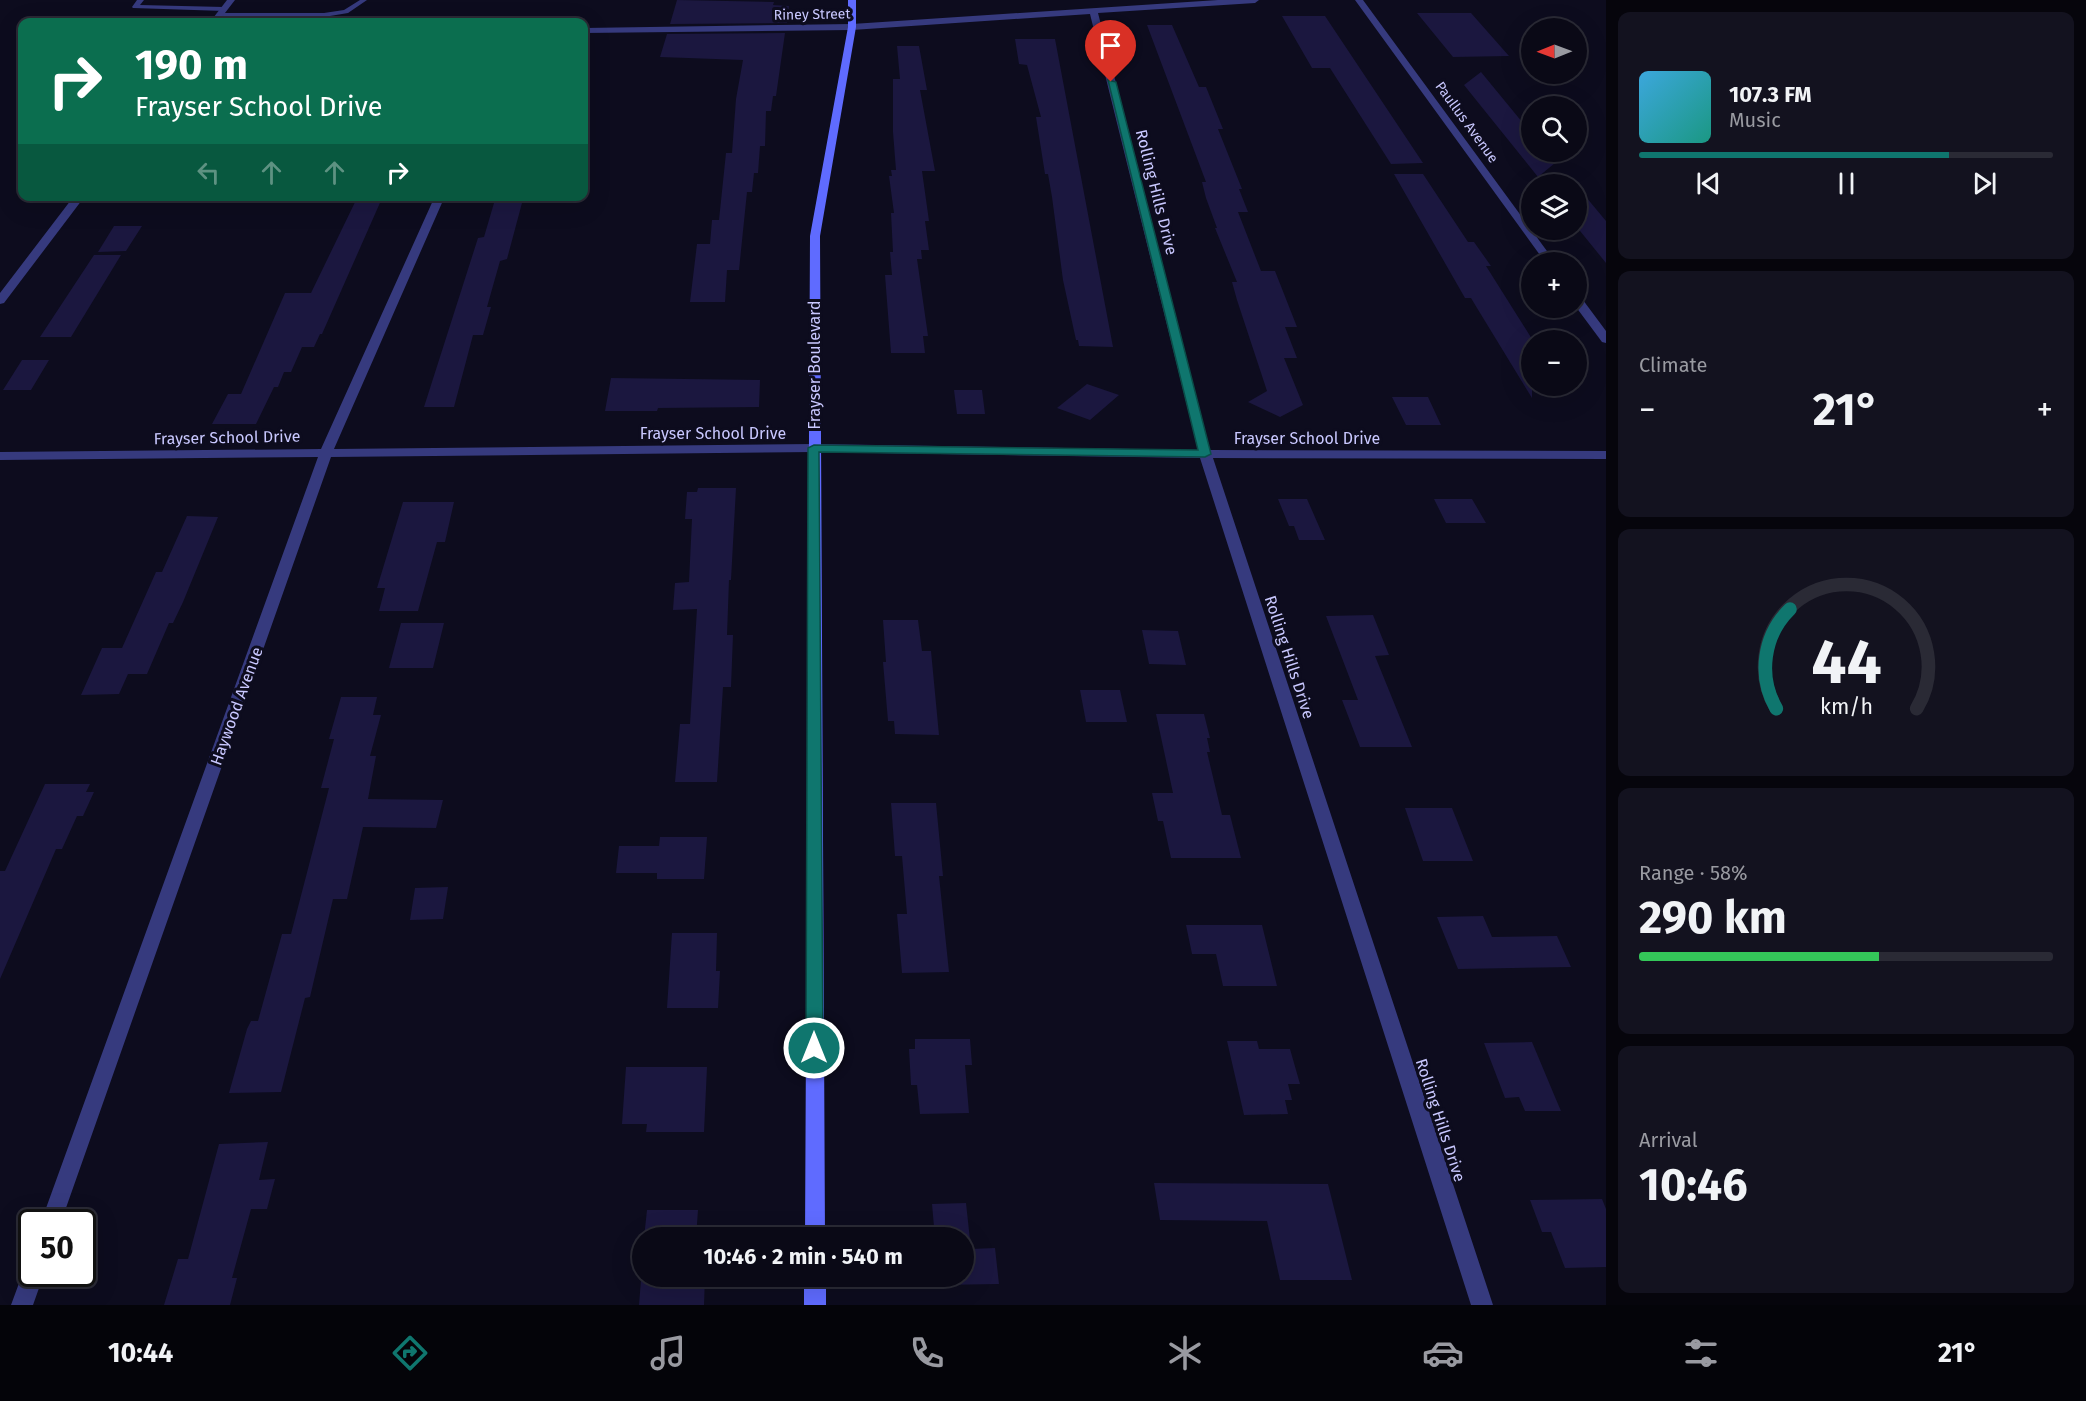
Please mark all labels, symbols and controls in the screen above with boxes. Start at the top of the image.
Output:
street label: Riney Street [773,5,851,24]
north arrow [1521,18,1587,84]
map controls [1521,18,1587,396]
pin [1085,20,1136,82]
icon: arrive [1094,29,1127,62]
text: 190 m [135,40,248,90]
icon: right [36,42,114,120]
street label: Paullus Avenue [1431,78,1502,166]
text: 107.3 FM [1729,81,1812,108]
text: Frayser School Drive [135,91,382,123]
button: search [1521,96,1587,162]
text: Music [1729,108,1781,132]
street label: Rolling Hills Drive [1132,127,1181,257]
icon: left [192,156,225,189]
icon: ahead [255,156,288,189]
icon: ahead [318,156,351,189]
icon: right [381,156,414,189]
icon: previous [1692,167,1725,200]
icon: pause [1830,167,1863,200]
icon: next [1968,167,2001,200]
button: layers [1521,174,1587,240]
button: + [1521,252,1587,318]
street label: Frayser Boulevard [805,301,824,429]
button: − [1521,330,1587,396]
text: Climate [1639,353,1707,377]
text: 21° [1813,383,1879,437]
text: − [1639,390,1656,430]
text: + [2037,390,2053,430]
street label: Frayser School Drive [640,424,786,443]
street label: Frayser School Drive [154,427,300,448]
street label: Frayser School Drive [1234,429,1380,448]
street label: Rolling Hills Drive [1261,593,1318,721]
text: 44 [1811,626,1881,701]
street label: Haywood Avenue [206,645,267,768]
text: km/h [1819,695,1873,721]
text: Range · 58% [1639,861,1747,885]
text: 290 km [1639,891,1787,945]
position arrow [782,1016,846,1080]
street label: Rolling Hills Drive [1412,1056,1469,1184]
text: Arrival [1639,1128,1698,1152]
text: 10:46 [1639,1158,1748,1212]
speed limit sign: 50 [18,1209,96,1287]
text: 10:46 · 2 min · 540 m [703,1243,903,1270]
icon: directions [389,1332,431,1374]
icon: music [647,1332,689,1374]
icon: phone [906,1332,948,1374]
icon: climate [1164,1332,1206,1374]
icon: car [1422,1332,1464,1374]
icon: filters [1680,1332,1722,1374]
text: 10:44 [108,1337,173,1369]
text: 21° [1938,1337,1978,1369]

